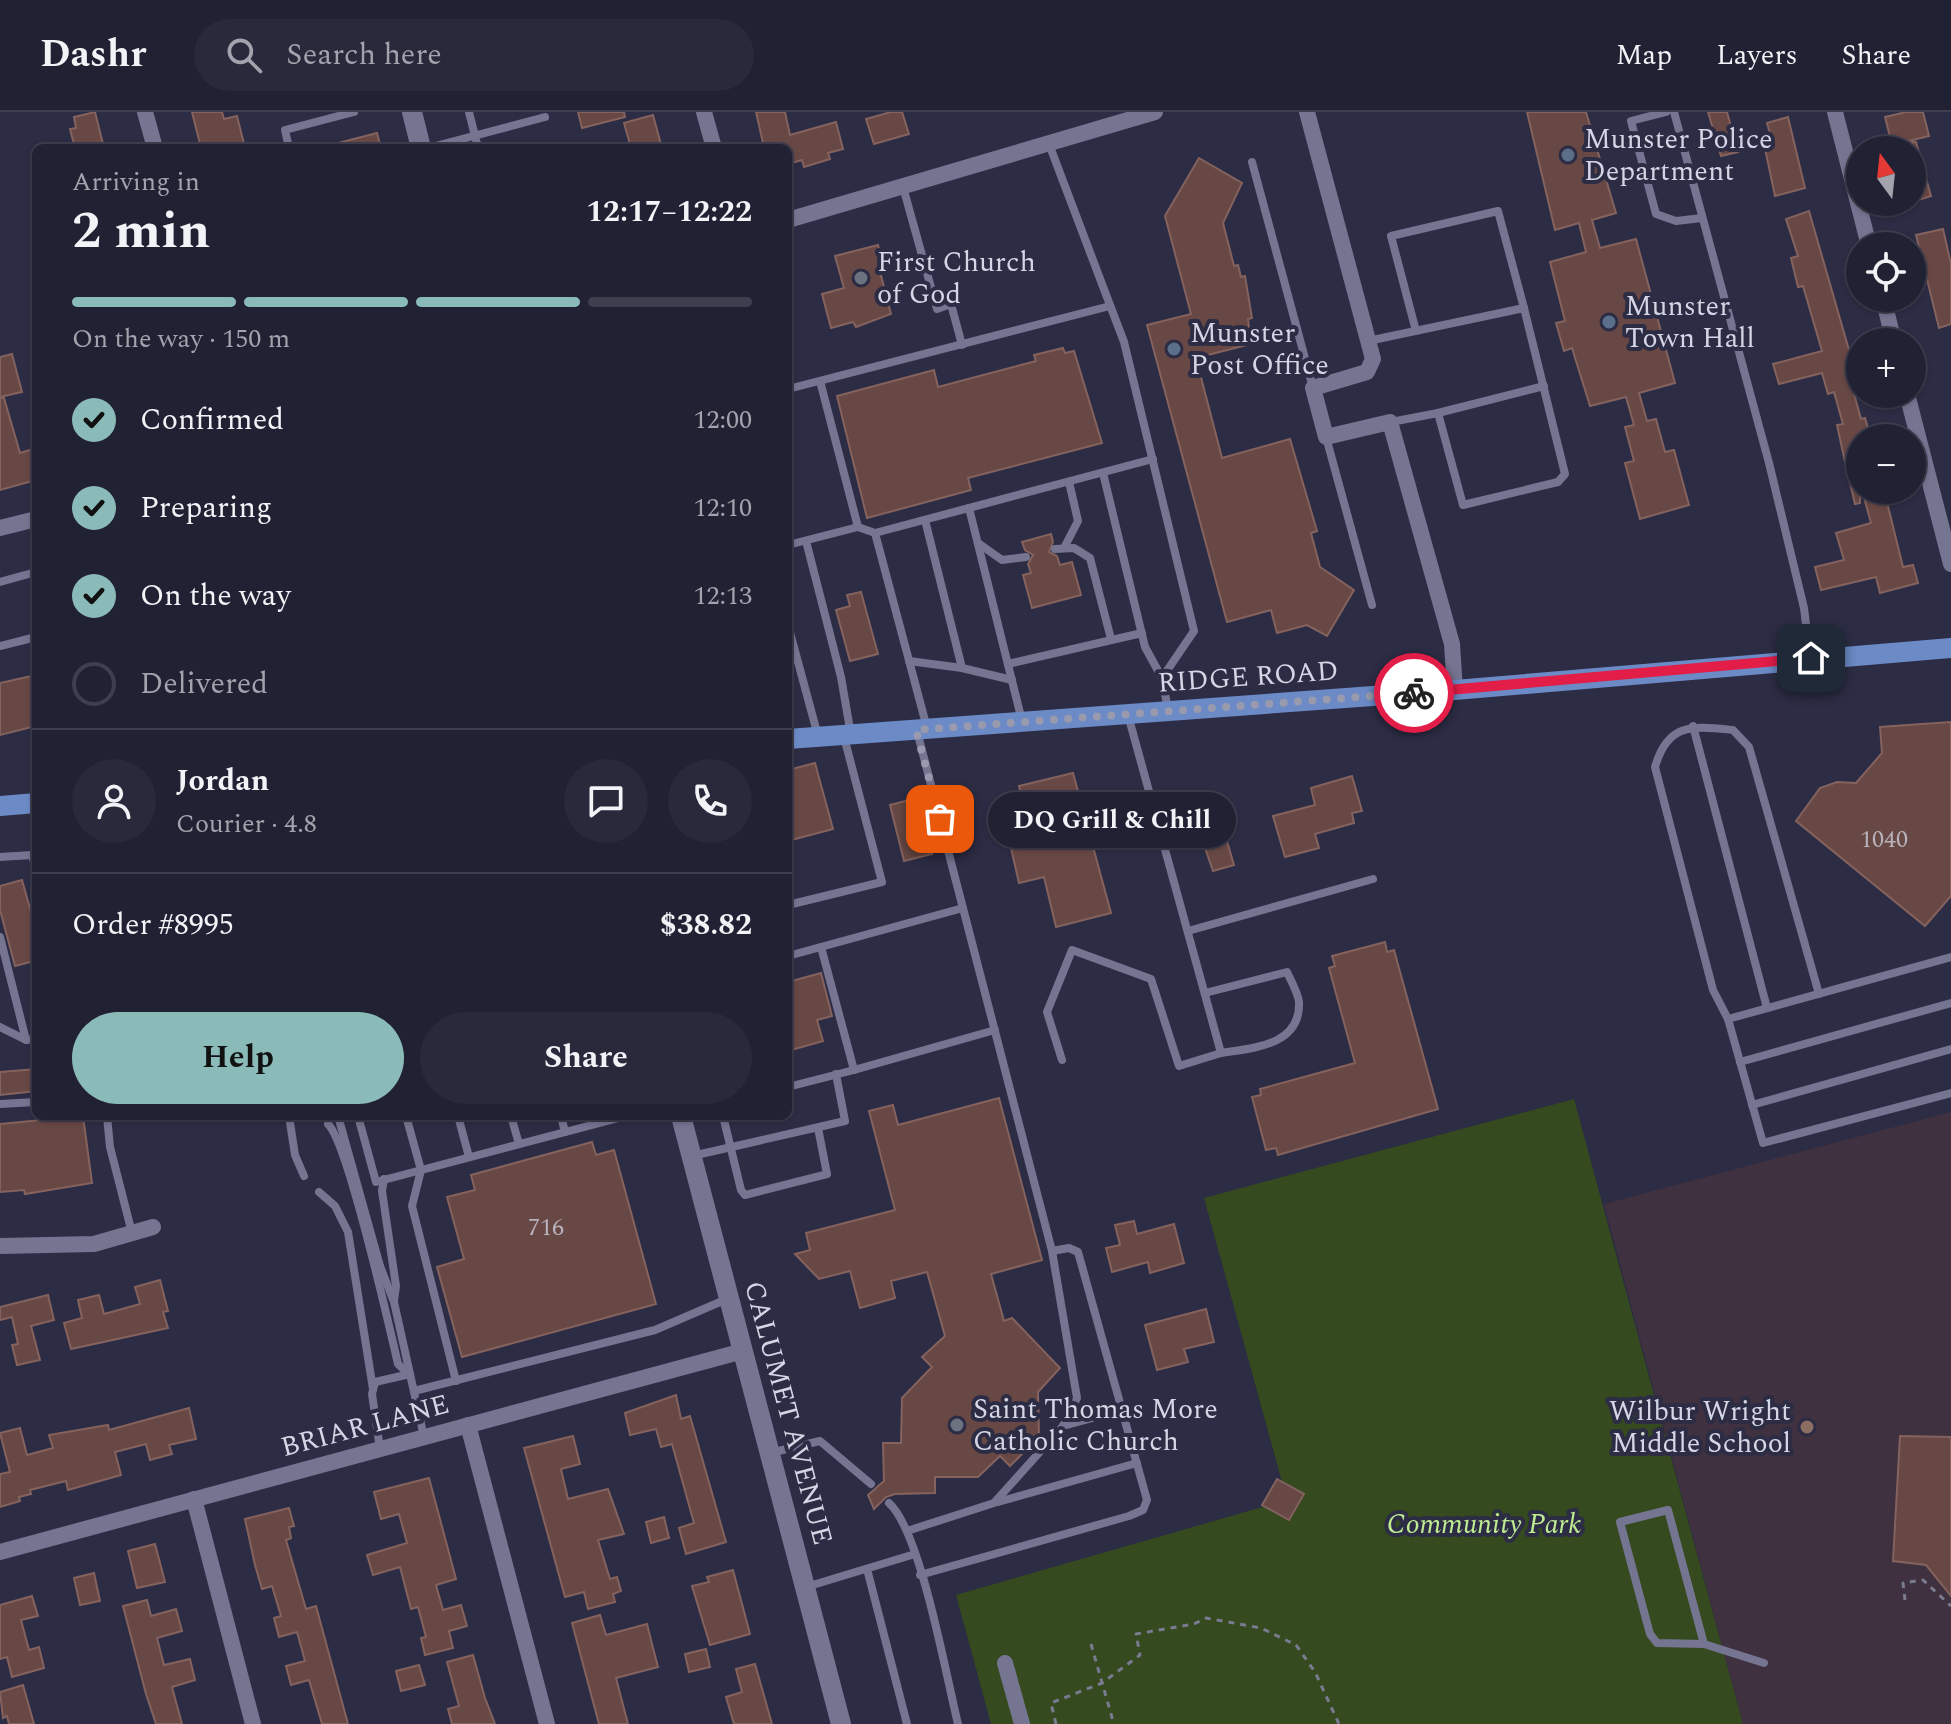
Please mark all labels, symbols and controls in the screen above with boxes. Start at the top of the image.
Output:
search box [194,19,754,91]
text: Dashr [40,26,146,84]
text: Search here [286,32,442,78]
icon: search [222,33,266,77]
text: Map [1616,34,1672,77]
text: Layers [1716,34,1798,77]
text: Share [1842,34,1911,77]
place label: Munster Police Department [1584,118,1773,193]
north arrow [1846,136,1926,216]
map controls [1846,136,1926,504]
marker: Munster Police Department [1559,146,1577,164]
text: Arriving in [72,162,200,202]
text: 12:17–12:22 [586,189,752,235]
text: 2 min [72,192,210,271]
button: locate [1846,232,1926,312]
place label: First Church of God [877,241,1036,316]
marker: First Church of God [852,269,870,287]
place label: Munster Town Hall [1625,285,1755,360]
place label: Munster Post Office [1190,312,1329,387]
marker: Munster Town Hall [1600,313,1618,331]
text: On the way · 150 m [72,319,290,359]
button: + [1846,328,1926,408]
marker: Munster Post Office [1165,340,1183,358]
text: Confirmed [140,397,284,443]
icon: check [72,398,116,442]
text: 12:00 [693,400,752,440]
button: − [1846,424,1926,504]
text: Preparing [140,485,272,531]
icon: check [72,486,116,530]
text: 12:10 [693,488,752,528]
text: On the way [140,573,291,619]
icon: check [72,574,116,618]
text: 12:13 [693,576,752,616]
pin [1777,624,1845,692]
icon: home [1789,636,1833,680]
street label: RIDGE ROAD [1156,649,1340,705]
courier [1374,653,1454,733]
text: Delivered [140,661,268,707]
icon: bike [1392,671,1436,715]
text: Jordan [176,758,269,804]
button: person [72,759,156,843]
button: chat [564,759,648,843]
button: phone [668,759,752,843]
pin [906,785,974,853]
callout: DQ Grill & Chill [988,791,1236,847]
icon: bag [918,797,962,841]
text: DQ Grill & Chill [1013,800,1211,840]
text: Courier · 4.8 [176,804,317,844]
house number: 1040 [1860,822,1908,858]
text: Order #8995 [72,902,234,948]
text: $38.82 [660,902,752,948]
button: Help [72,1012,404,1104]
button: Share [420,1012,752,1104]
house number: 716 [528,1210,564,1246]
street label: CALUMET AVENUE [732,1276,844,1550]
street label: BRIAR LANE [276,1383,454,1469]
place label: Saint Thomas More Catholic Church [973,1388,1218,1463]
place label: Wilbur Wright Middle School [1609,1390,1791,1465]
marker: Saint Thomas More Catholic Church [948,1416,966,1434]
marker: Wilbur Wright Middle School [1798,1418,1816,1436]
park label: Community Park [1387,1503,1581,1546]

